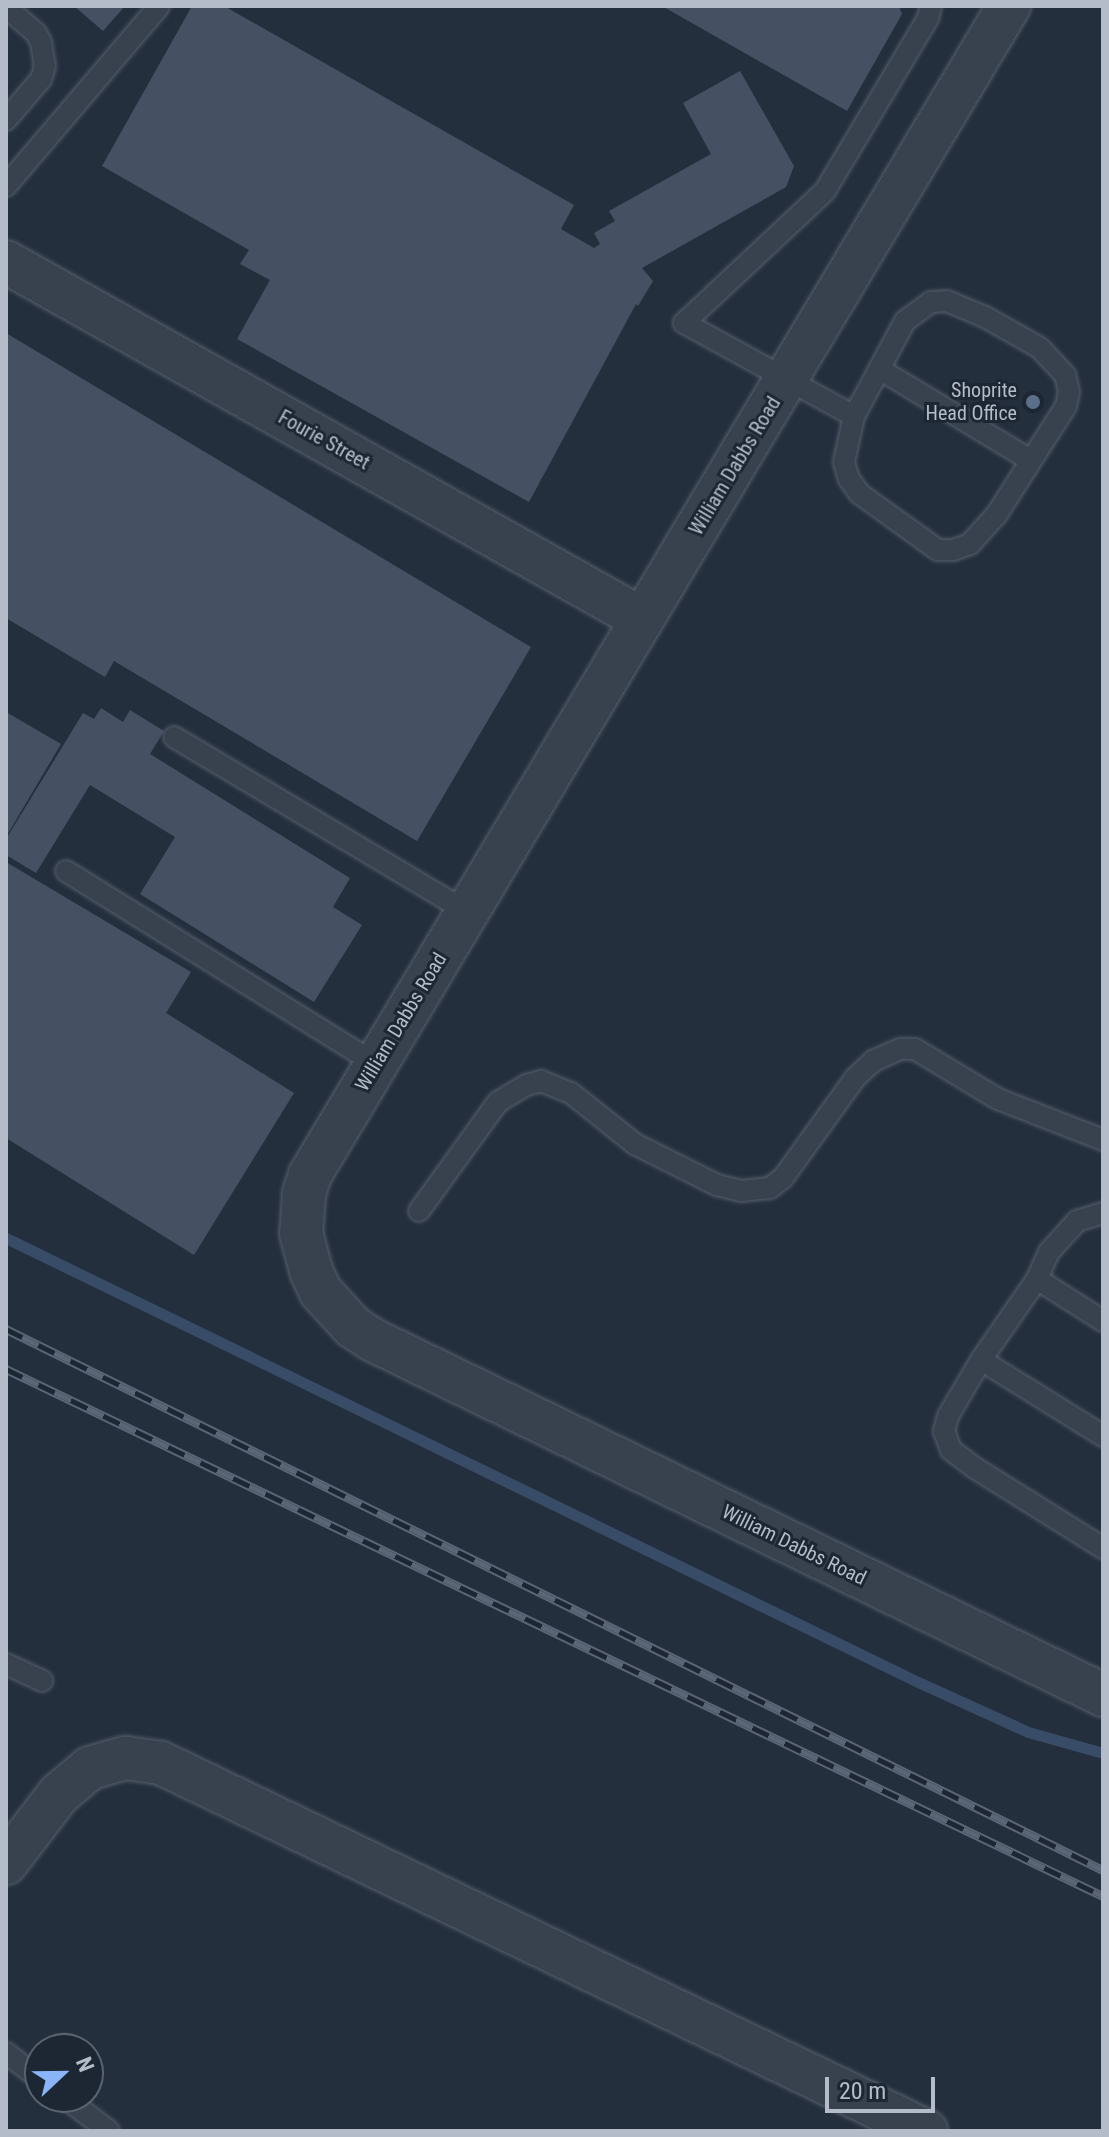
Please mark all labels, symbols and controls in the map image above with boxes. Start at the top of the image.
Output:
place label: Shoprite Head Office [926,378,1017,425]
street label: William Dabbs Road [684,392,786,540]
marker: Shoprite Head Office [1024,393,1042,411]
street label: Fourie Street [274,405,374,475]
street label: William Dabbs Road [350,948,452,1096]
street label: William Dabbs Road [718,1500,870,1590]
north arrow [24,2033,104,2113]
text: N [71,2054,99,2075]
scale bar [829,2061,939,2111]
text: 20 m [839,2077,886,2105]

